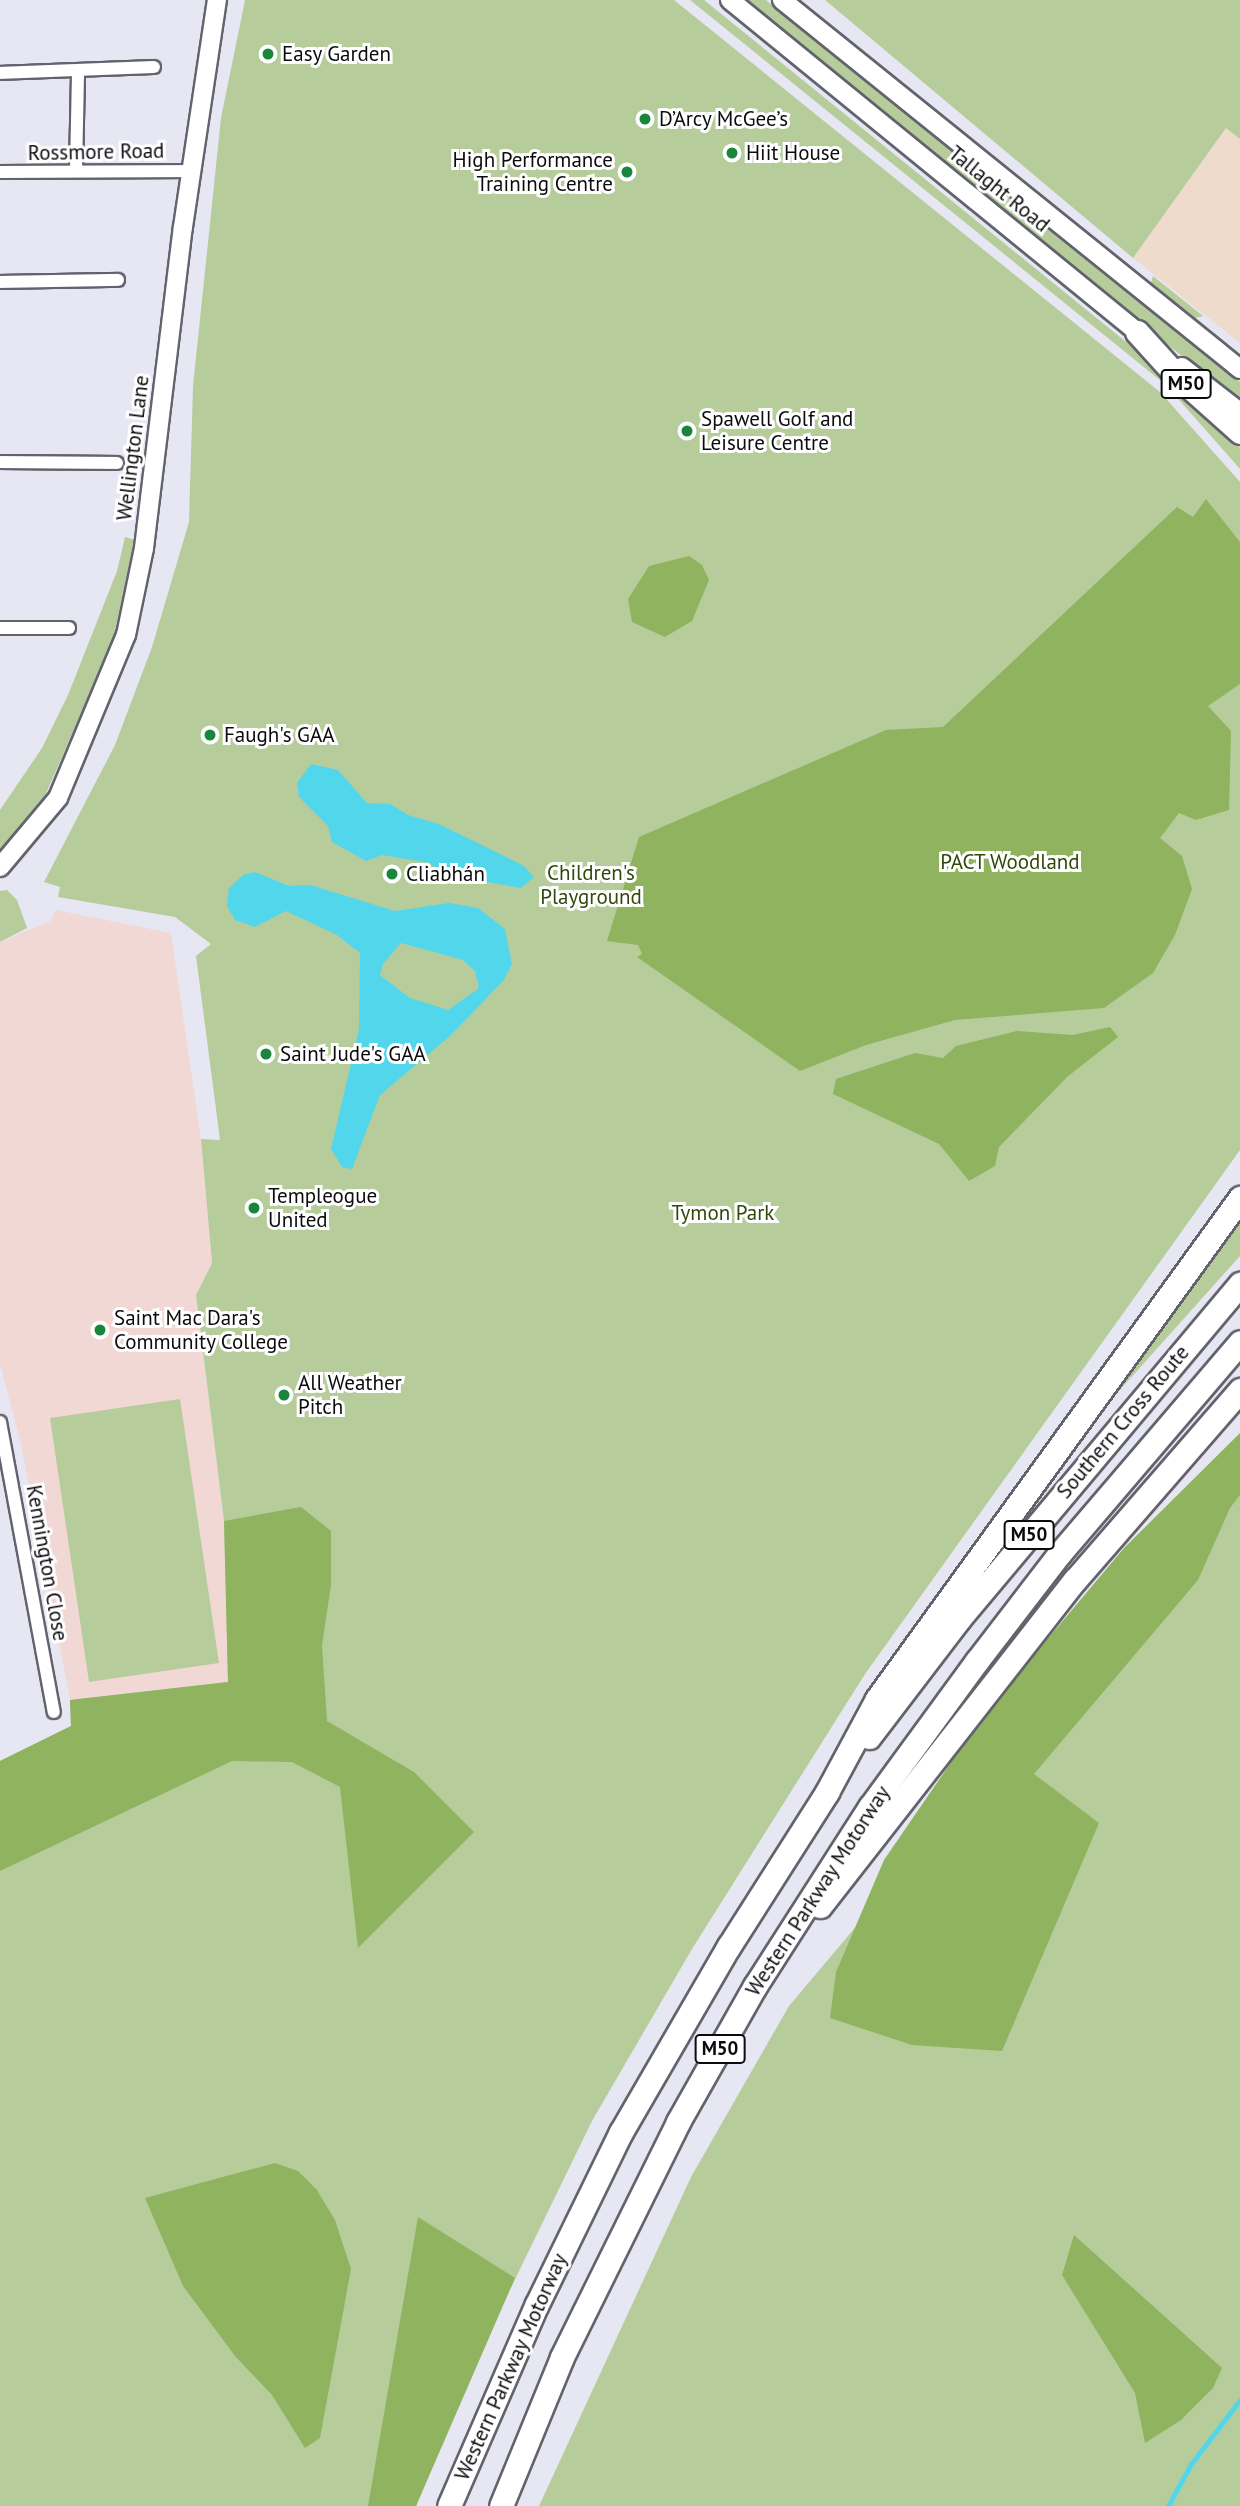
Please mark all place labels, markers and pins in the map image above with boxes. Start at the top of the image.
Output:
place label: Easy Garden [282,41,392,67]
marker: Easy Garden [260,46,276,62]
place label: D’Arcy McGee’s [659,106,789,132]
marker: D’Arcy McGee’s [637,111,653,127]
place label: Hiit House [746,140,840,166]
marker: Hiit House [724,145,740,161]
place label: High Performance Training Centre [453,147,613,197]
marker: High Performance Training Centre [619,164,635,180]
place label: Spawell Golf and Leisure Centre [701,406,853,456]
marker: Spawell Golf and Leisure Centre [679,423,695,439]
place label: Faugh's GAA [224,722,335,748]
marker: Faugh's GAA [202,727,218,743]
place label: Cliabhán [406,861,485,887]
marker: Cliabhán [384,866,400,882]
place label: Saint Jude's GAA [280,1041,426,1067]
marker: Saint Jude's GAA [258,1046,274,1062]
place label: Templeogue United [268,1183,377,1233]
marker: Templeogue United [246,1200,262,1216]
place label: Saint Mac Dara's Community College [114,1305,289,1355]
marker: Saint Mac Dara's Community College [92,1322,108,1338]
place label: All Weather Pitch [298,1370,402,1420]
marker: All Weather Pitch [276,1387,292,1403]

